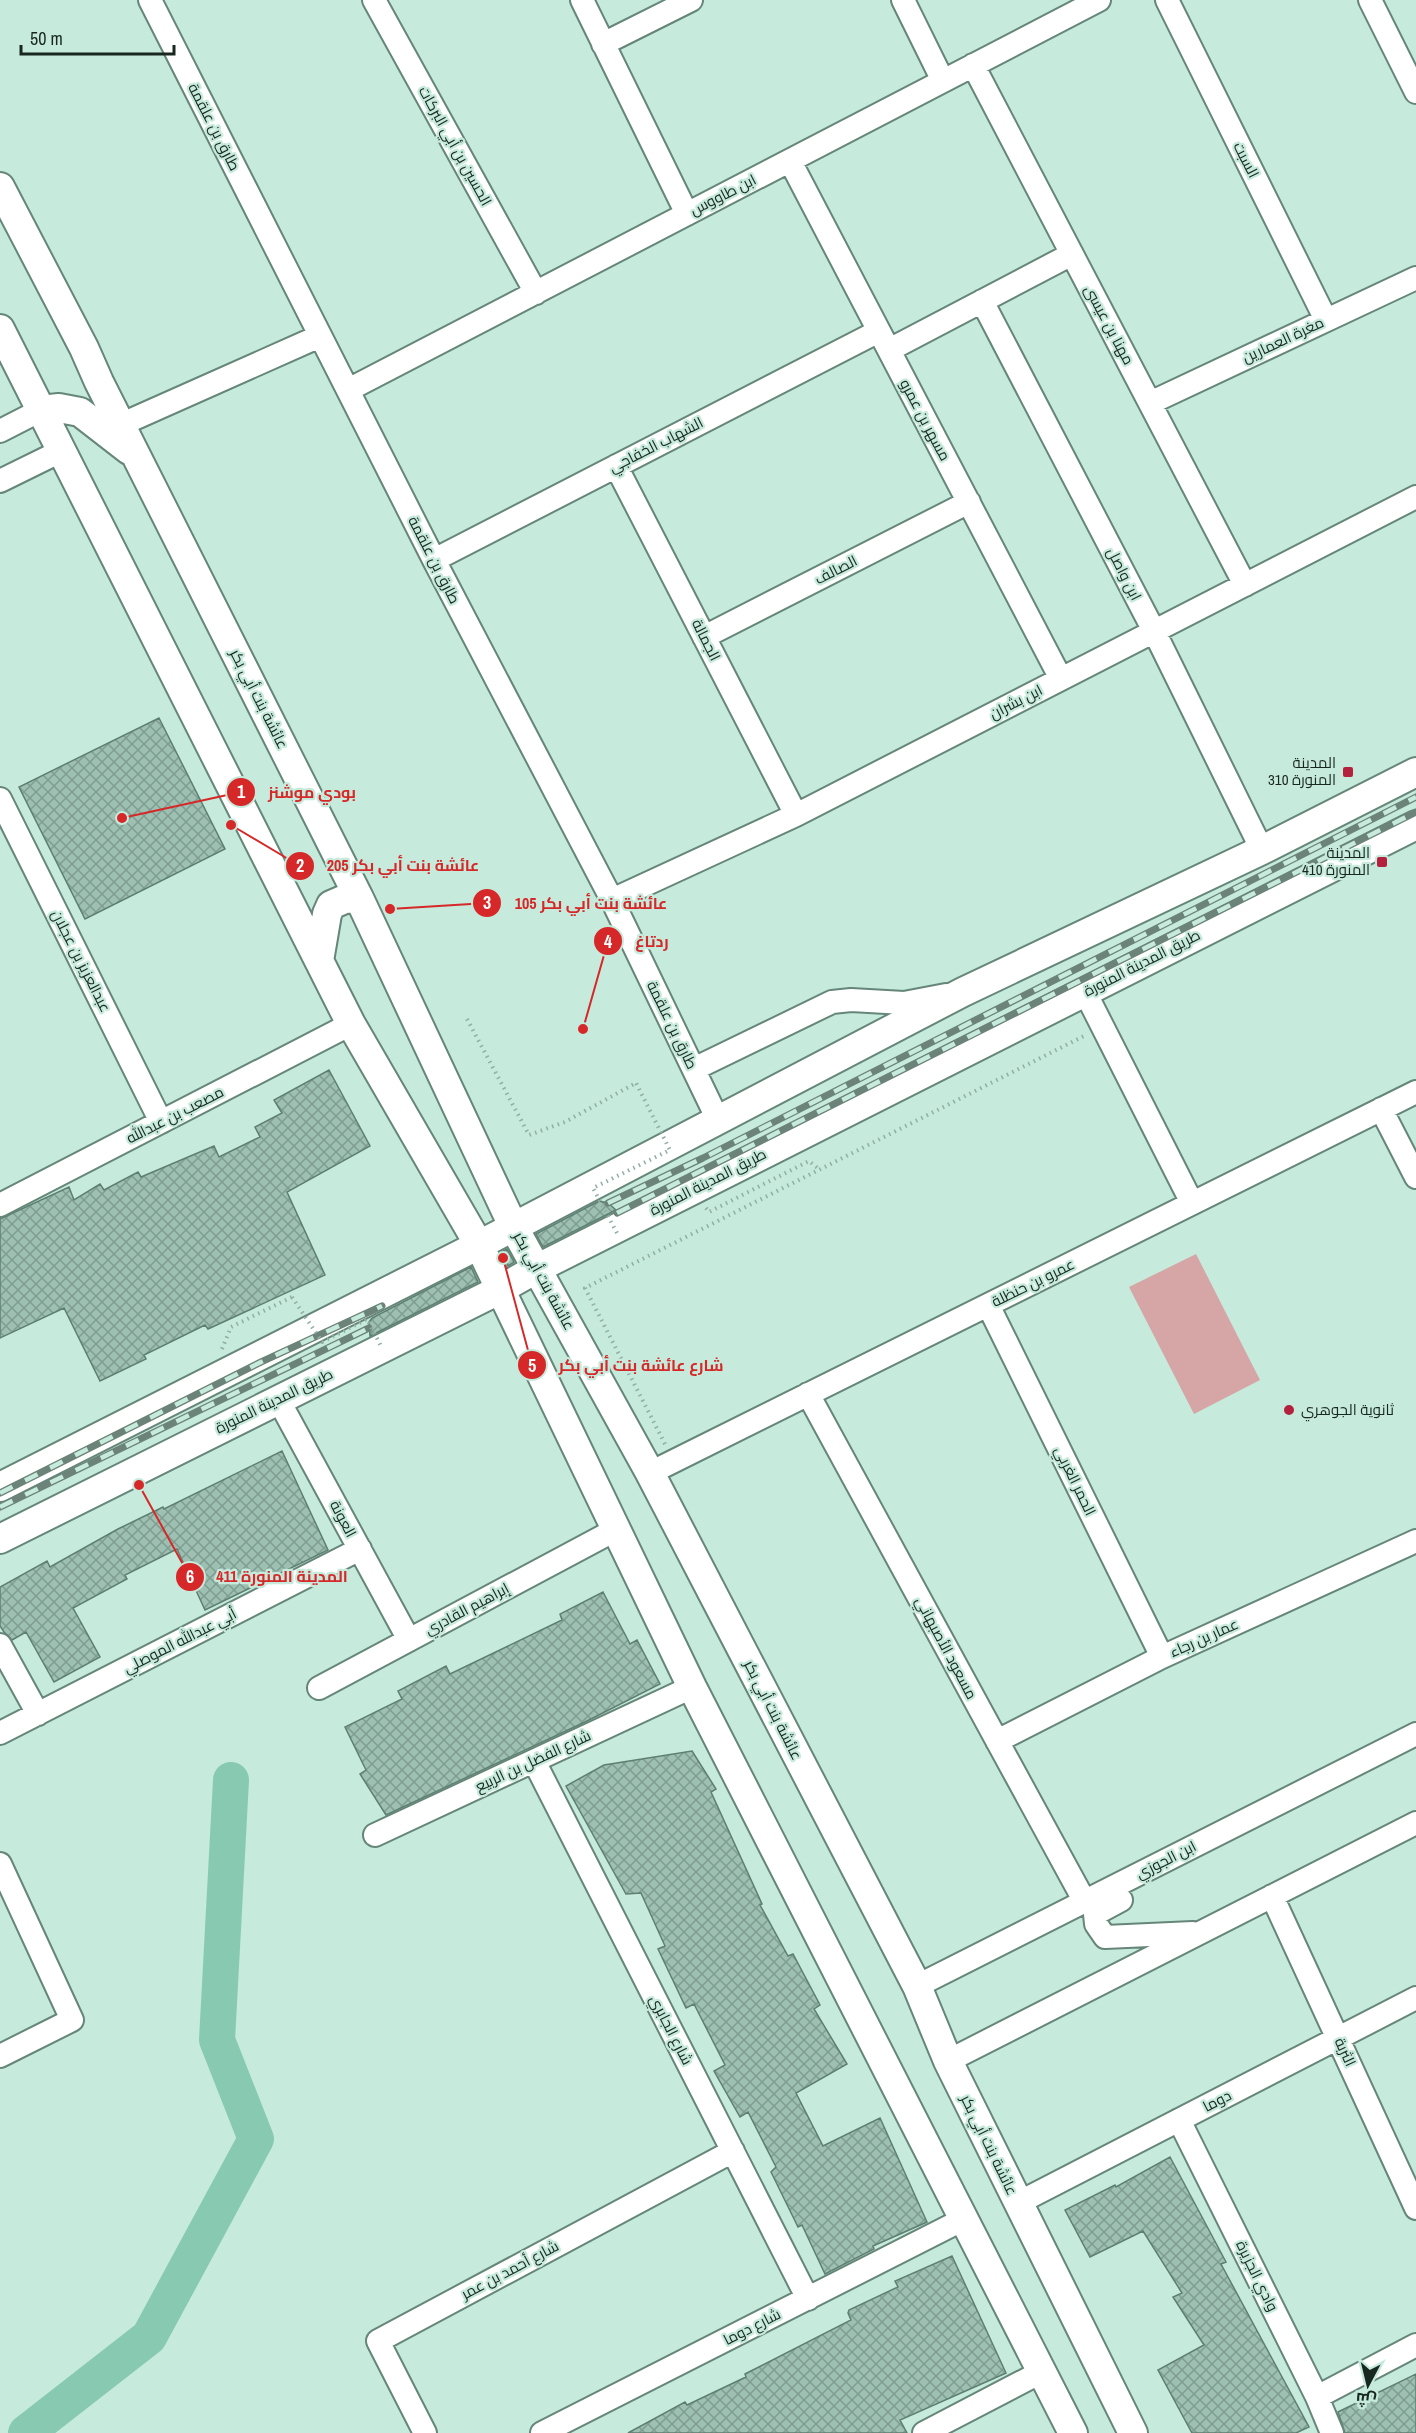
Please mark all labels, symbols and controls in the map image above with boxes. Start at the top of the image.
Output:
scale bar [21,18,174,56]
text: 50 m [30,26,63,51]
street label: طارق بن علقمة [183,79,246,174]
street label: الحسين بن أبي البركات [412,82,497,210]
street label: السبت [1229,138,1264,181]
street label: ابن طاووس [686,169,760,220]
street label: مهنا بن عيسى [1080,281,1139,368]
street label: مغرة العمارين [1239,311,1327,368]
street label: مسهر بن عمرو [895,375,956,464]
street label: الشهاب الخفاجي [605,412,708,479]
street label: طارق بن علقمة [403,512,466,607]
street label: ابن واصل [1102,544,1147,604]
street label: الصالف [811,550,861,589]
street label: الجمالة [687,615,726,664]
street label: عائشة بنت أبي بكر [223,644,294,753]
street label: ابن بشران [986,679,1046,724]
place label: المدينة المنورة 310 [1268,752,1336,790]
marker: المدينة المنورة 310 [1341,765,1355,779]
callout: بودي موشنز [226,775,368,809]
text: 1 [237,779,246,804]
text: بودي موشنز [267,781,356,805]
place label: المدينة المنورة 410 [1302,842,1370,880]
callout: عائشة بنت أبي بكر 205 [285,849,492,883]
text: 2 [296,853,304,878]
text: عائشة بنت أبي بكر 205 [327,854,479,878]
marker: المدينة المنورة 410 [1375,855,1389,869]
callout: عائشة بنت أبي بكر 105 [472,886,679,920]
text: 3 [483,890,491,915]
text: عائشة بنت أبي بكر 105 [515,892,667,916]
street label: عبدالعزيز بن عجلان [47,906,116,1016]
callout: ردتاغ [593,924,680,958]
street label: طريق المدينة المنورة [1080,924,1204,1001]
text: 4 [604,929,613,954]
text: ردتاغ [635,930,669,952]
street label: طارق بن علقمة [642,977,703,1072]
street label: مصعب بن عبدالله [122,1081,227,1148]
street label: طريق المدينة المنورة [646,1143,770,1220]
street label: عائشة بنت أبي بكر [506,1227,580,1335]
street label: عمرو بن حنظلة [988,1253,1078,1312]
callout: شارع عائشة بنت أبي بكر [517,1348,736,1382]
text: 5 [528,1353,536,1378]
text: شارع عائشة بنت أبي بكر [558,1354,723,1378]
street label: طريق المدينة المنورة [211,1363,336,1438]
place label: ثانوية الجوهري [1301,1399,1394,1422]
marker: ثانوية الجوهري [1282,1403,1296,1417]
street label: الحمر الغربي [1048,1443,1101,1520]
street label: العونة [325,1497,362,1541]
callout: المدينة المنورة 411 [175,1560,360,1594]
text: 6 [186,1564,194,1589]
text: المدينة المنورة 411 [216,1565,348,1587]
street label: إبراهيم القادري [421,1577,514,1641]
street label: مسعود الأصبهاني [909,1593,982,1704]
street label: أبي عبدالله الموصلي [120,1603,241,1680]
street label: عمار بن رجاء [1166,1613,1242,1662]
street label: عائشة بنت أبي بكر [737,1655,808,1764]
street label: شارع الفضل بن الربيع [472,1725,594,1797]
street label: ابن الجوزي [1132,1835,1201,1885]
street label: شارع الجابري [643,1991,698,2069]
street label: الثربة [1330,2034,1361,2070]
street label: دوما [1199,2085,1235,2117]
street label: عائشة بنت أبي بكر [954,2090,1023,2199]
street label: شارع أحمد بن عمر [456,2235,563,2305]
street label: وادي الجزيرة [1229,2237,1284,2316]
street label: شارع دوما [719,2303,785,2351]
north arrow [1338,2355,1398,2415]
text: ش [1355,2388,1378,2412]

